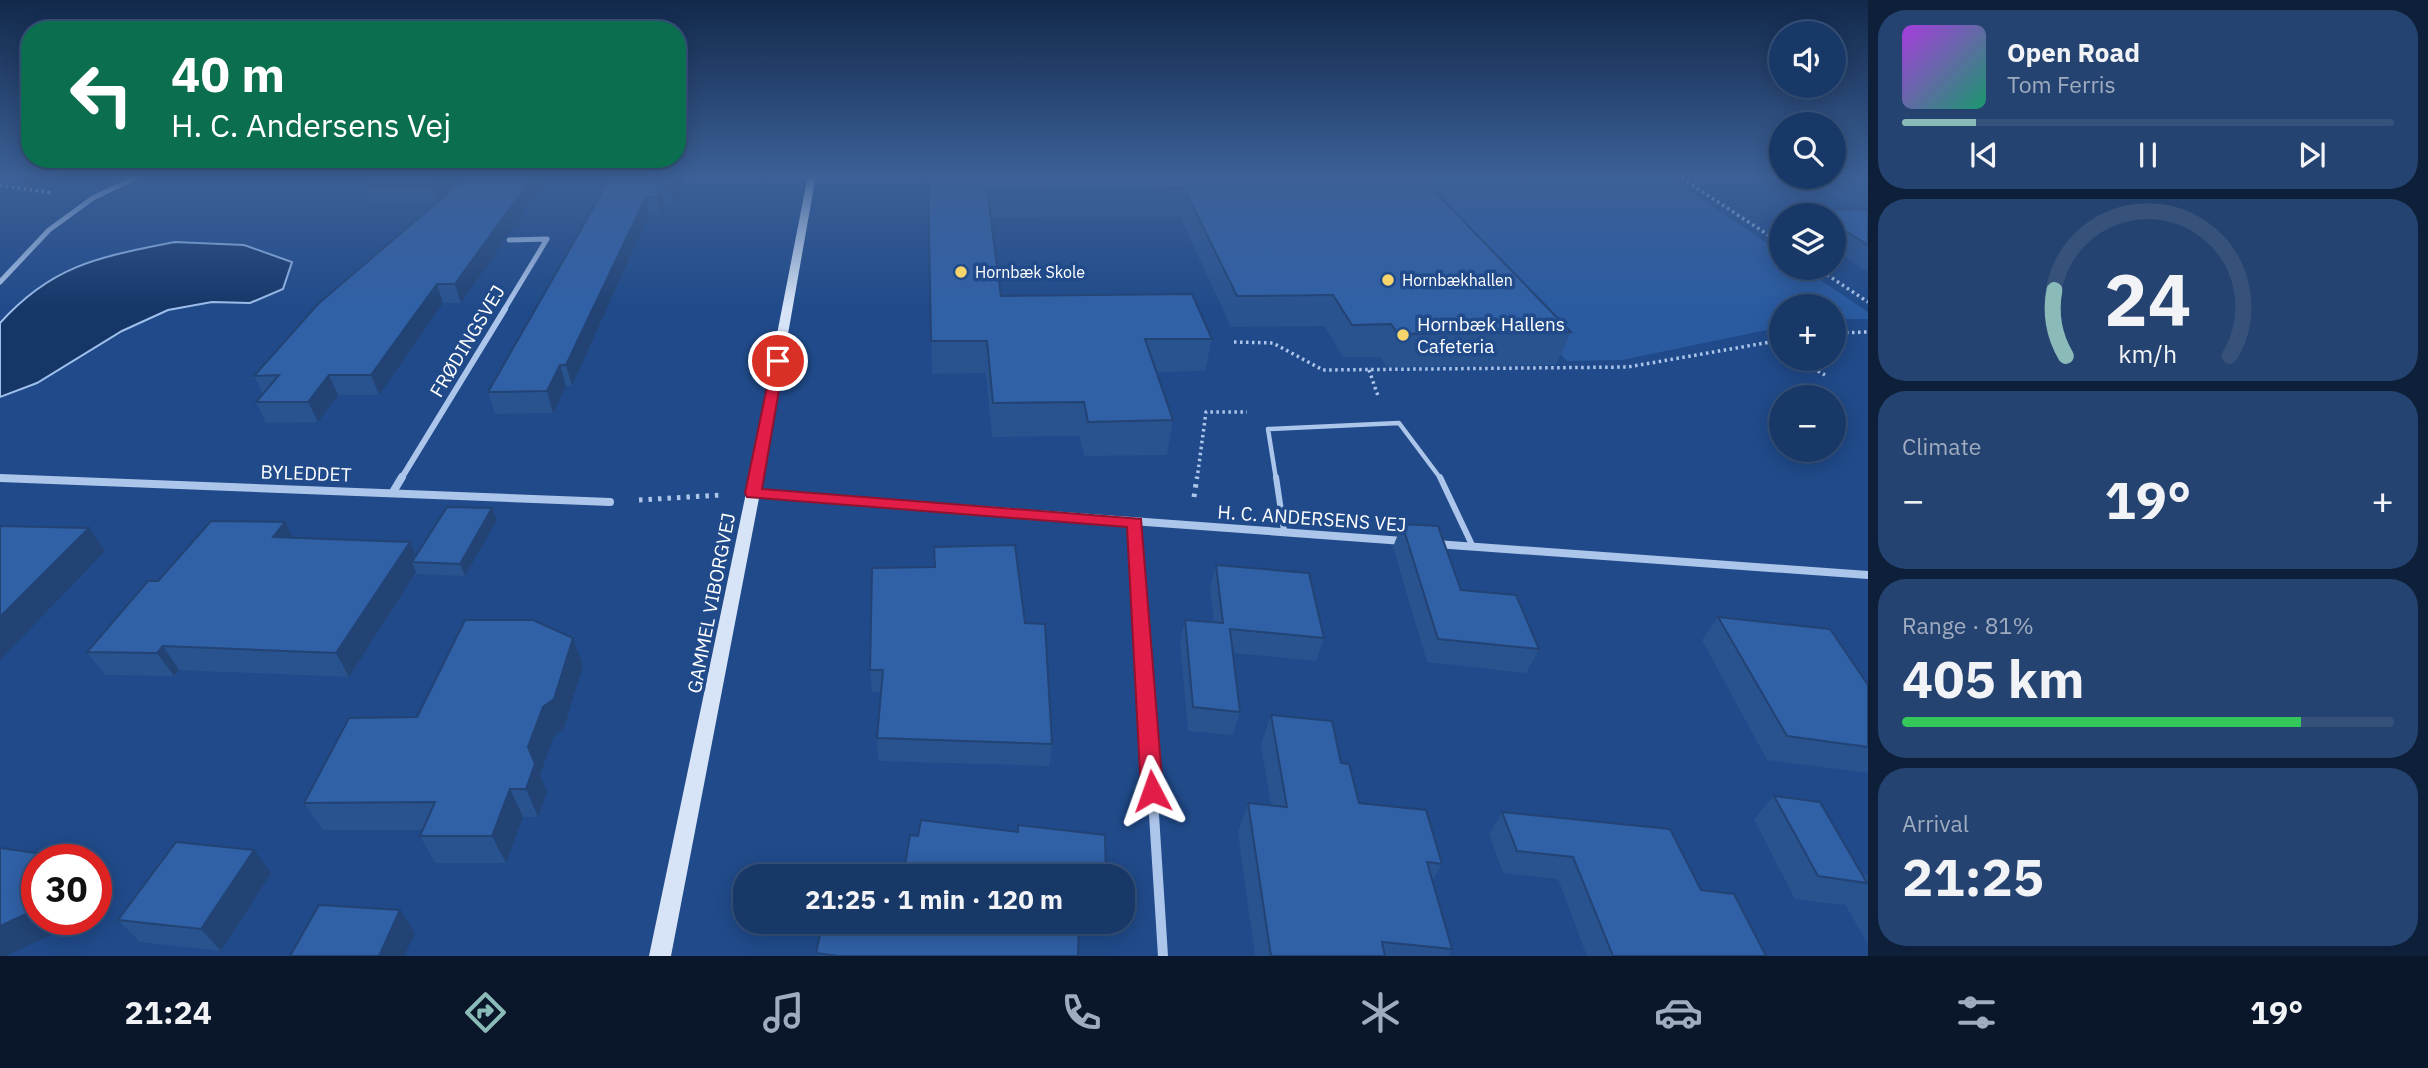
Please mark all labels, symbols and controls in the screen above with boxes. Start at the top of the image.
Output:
map controls [1769,21,1846,462]
button: sound [1769,21,1846,98]
text: Open Road [2007,35,2140,69]
text: 40 m [171,42,285,105]
icon: left [56,49,147,140]
text: Tom Ferris [2007,69,2116,99]
text: H. C. Andersens Vej [171,104,451,146]
button: search [1769,112,1846,189]
icon: previous [1965,136,2003,174]
icon: pause [2129,136,2167,174]
icon: next [2293,136,2331,174]
button: layers [1769,203,1846,280]
text: 24 [2104,251,2192,346]
place label: Hornbæk Skole [975,262,1085,282]
marker: Hornbæk Skole [953,264,969,280]
place label: Hornbækhallen [1402,270,1513,290]
marker: Hornbækhallen [1380,272,1396,288]
street label: FRØDINGSVEJ [424,281,510,401]
button: + [1769,294,1846,371]
place label: Hornbæk Hallens Cafeteria [1417,312,1565,358]
marker: Hornbæk Hallens Cafeteria [1395,327,1411,343]
pin [748,331,808,391]
text: km/h [2119,336,2177,369]
icon: arrive [759,342,797,380]
button: − [1769,385,1846,462]
text: Climate [1902,431,1981,461]
street label: BYLEDDET [260,459,352,487]
text: 19° [2105,466,2191,533]
text: − [1902,475,1925,524]
text: + [2371,475,2394,524]
street label: H. C. ANDERSENS VEJ [1217,499,1407,537]
street label: GAMMEL VIBORGVEJ [682,511,740,695]
text: Range · 81% [1902,610,2034,640]
text: 405 km [1902,645,2084,712]
position arrow [1115,754,1189,828]
text: Arrival [1902,808,1969,838]
text: 21:25 [1902,843,2044,910]
speed limit sign: 30 [21,844,112,935]
text: 21:25 · 1 min · 120 m [805,882,1063,916]
icon: directions [461,988,510,1037]
icon: music [759,988,808,1037]
icon: phone [1057,988,1106,1037]
icon: climate [1356,988,1405,1037]
icon: car [1654,988,1703,1037]
icon: filters [1952,988,2001,1037]
text: 21:24 [125,991,212,1033]
text: 19° [2250,991,2303,1033]

